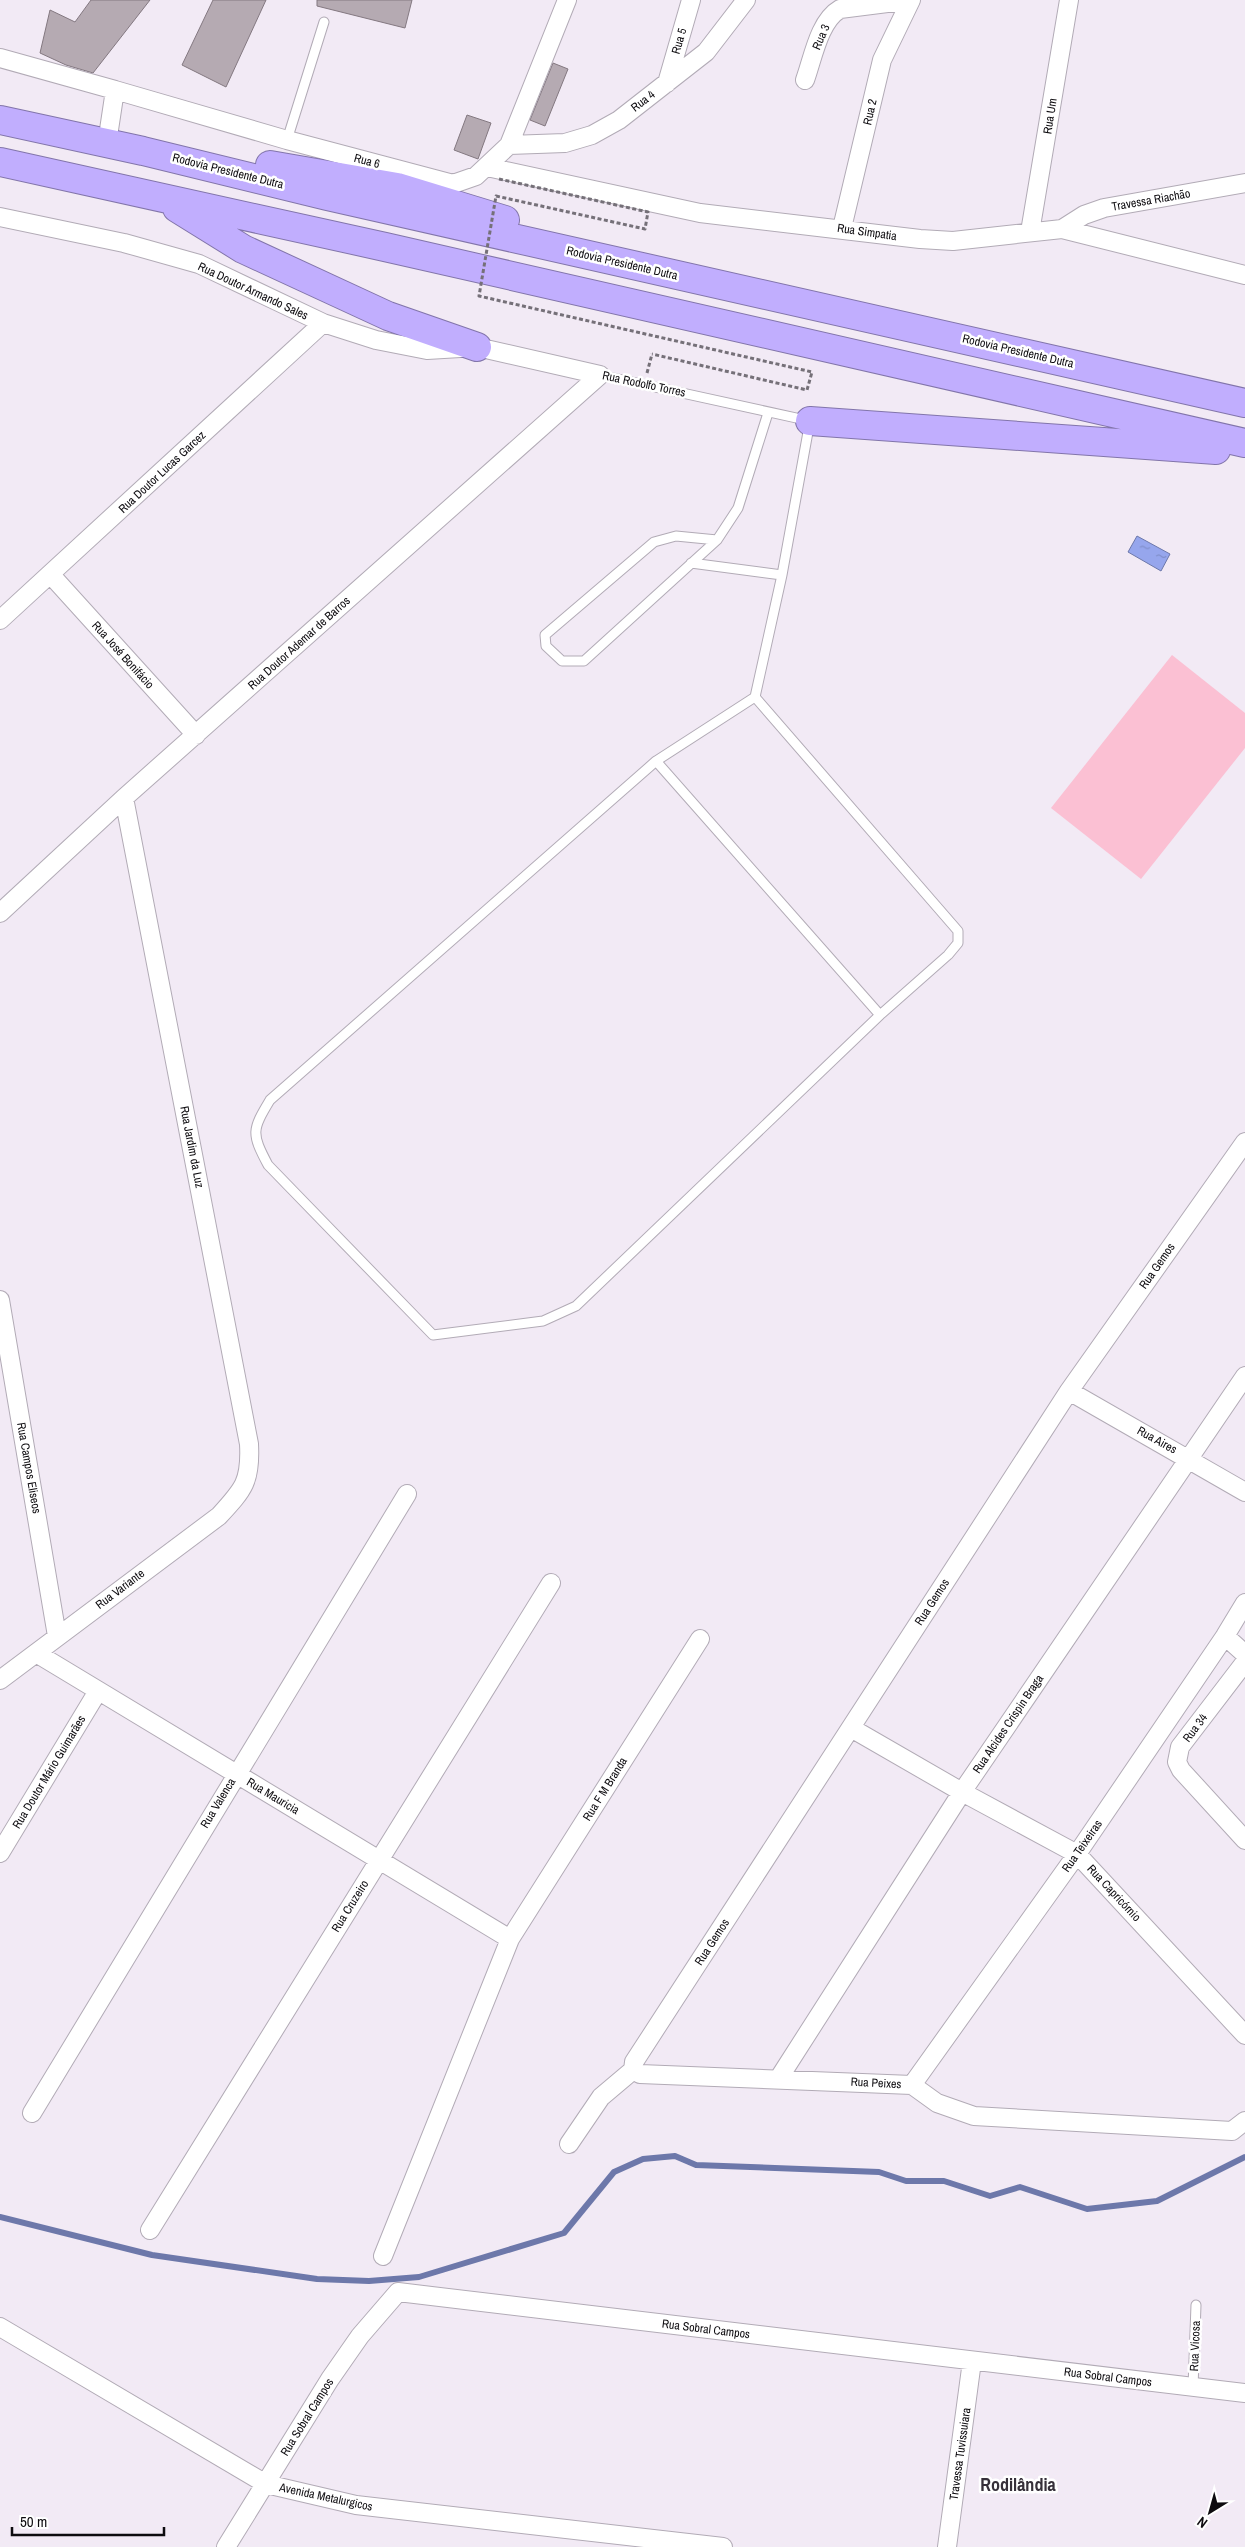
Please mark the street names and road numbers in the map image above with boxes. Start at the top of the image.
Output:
street label: Rua 3 [809,22,833,52]
street label: Rua 5 [668,26,690,56]
street label: Rua 4 [628,86,659,115]
street label: Rua 2 [859,97,881,127]
street label: Rua Um [1039,97,1061,135]
street label: Rodovia Presidente Dutra [171,149,286,193]
street label: Rua 6 [352,150,382,172]
street label: Travessa Riachão [1110,185,1192,215]
street label: Rua Simpatia [836,220,898,244]
street label: Rodovia Presidente Dutra [565,242,680,284]
street label: Rua Doutor Armando Sales [195,258,311,324]
street label: Rodovia Presidente Dutra [961,330,1076,372]
street label: Rua Rodolfo Torres [601,367,687,401]
street label: Rua Doutor Lucas Garcez [115,427,209,517]
street label: Rua Doutor Ademar de Barros [244,593,354,693]
street label: Rua José Bonifácio [88,618,158,692]
street label: Rua Jardim da Luz [176,1105,208,1189]
street label: Rua Gemos [1135,1240,1179,1292]
street label: Rua Campos Eliseos [13,1421,45,1515]
street label: Rua Aires [1134,1423,1180,1458]
street label: Rua Variante [92,1565,148,1613]
street label: Rua Gemos [911,1576,953,1628]
street label: Rua Alcides Crispin Braga [969,1671,1047,1777]
street label: Rua 34 [1179,1710,1211,1745]
street label: Rua Doutor Mário Guimarães [9,1712,89,1832]
street label: Rua F M Branda [579,1754,631,1824]
street label: Rua Mauricia [244,1774,303,1818]
street label: Rua Valenca [197,1775,239,1831]
street label: Rua Teixeiras [1058,1817,1106,1875]
street label: Rua Capricórnio [1084,1861,1144,1925]
street label: Rua Cruzeiro [328,1877,372,1935]
street label: Rua Gemos [691,1916,733,1968]
street label: Rua Peixes [850,2074,902,2092]
street label: Rua Sobral Campos [661,2316,751,2342]
street label: Rua Vicosa [1186,2320,1204,2372]
street label: Rua Sobral Campos [1063,2364,1153,2390]
street label: Rua Sobral Campos [277,2375,337,2459]
street label: Travessa Tuvissuiara [946,2406,974,2501]
street label: Avenida Metalurgicos [277,2479,374,2515]

